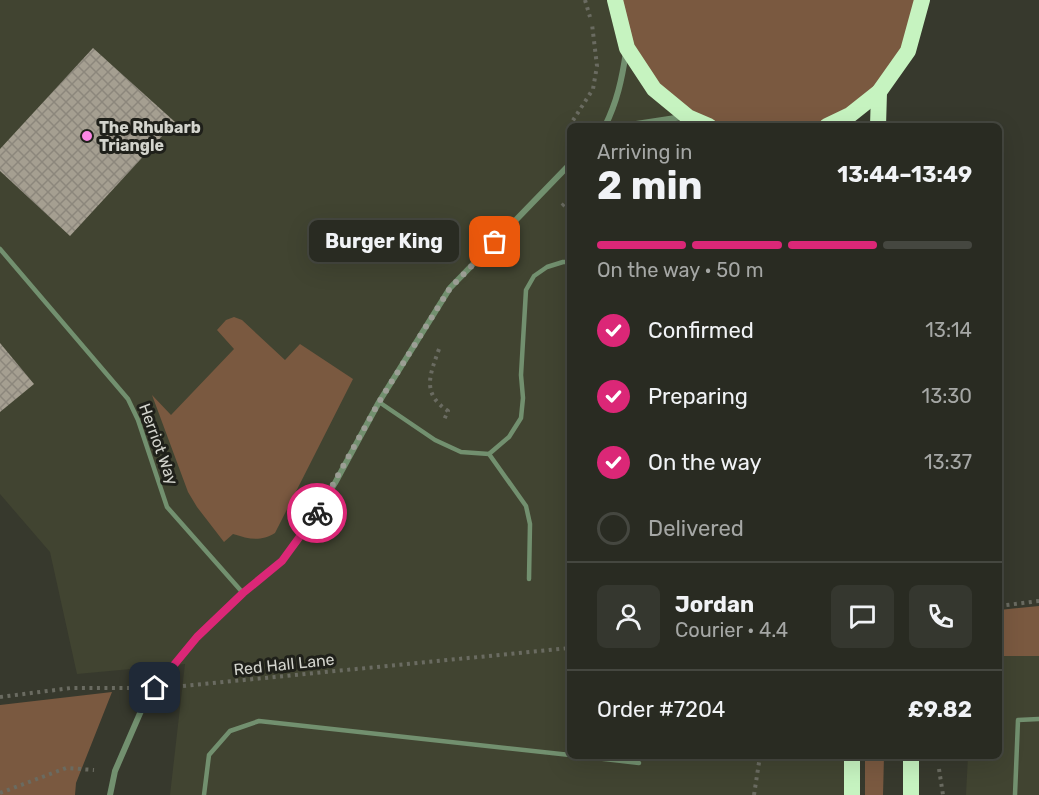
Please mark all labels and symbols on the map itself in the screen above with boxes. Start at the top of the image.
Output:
place label: The Rhubarb Triangle [99,118,201,155]
marker: The Rhubarb Triangle [80,129,94,143]
pin [469,216,520,267]
callout: Burger King [309,221,459,263]
street label: Herriot Way [135,401,182,488]
courier [287,483,347,543]
street label: Red Hall Lane [233,650,335,679]
pin [129,662,180,713]

